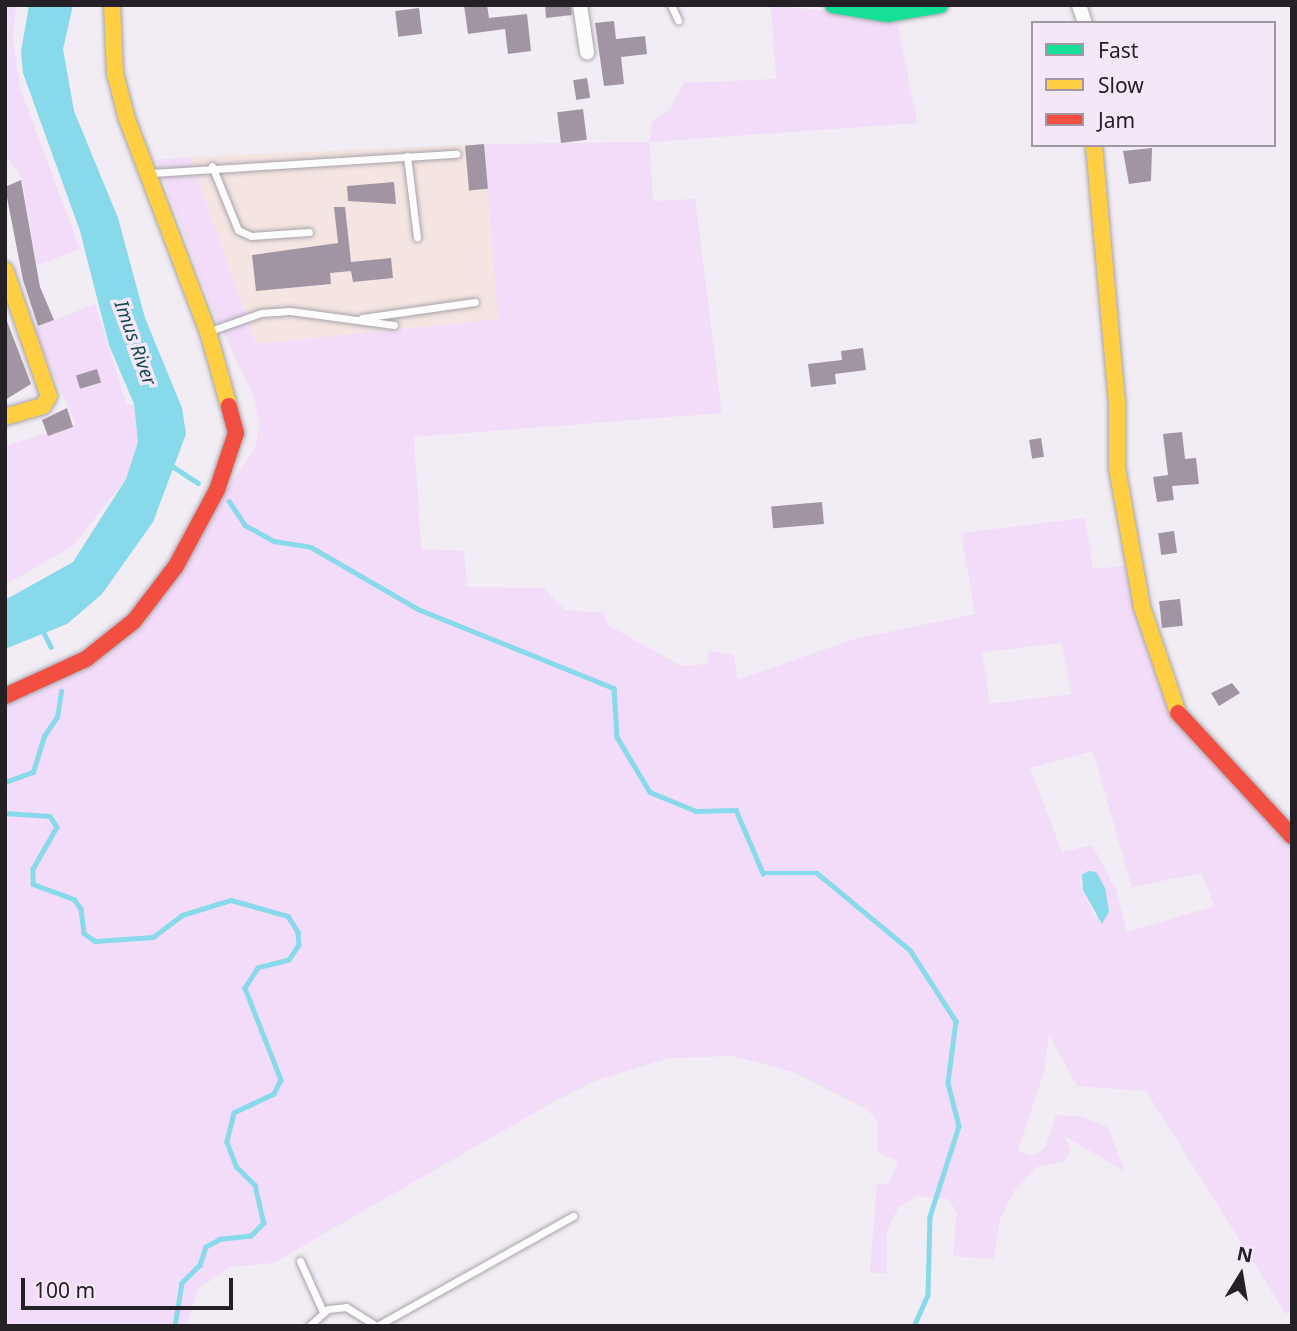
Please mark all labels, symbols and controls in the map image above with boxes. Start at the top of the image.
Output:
legend [1031,21,1276,147]
text: Fast [1098,36,1138,64]
text: Slow [1098,71,1144,99]
text: Jam [1098,106,1135,134]
water label: Imus River [109,297,161,389]
north arrow [1206,1240,1276,1310]
text: N [1235,1240,1255,1269]
scale bar [24,1264,236,1308]
text: 100 m [34,1276,95,1304]

